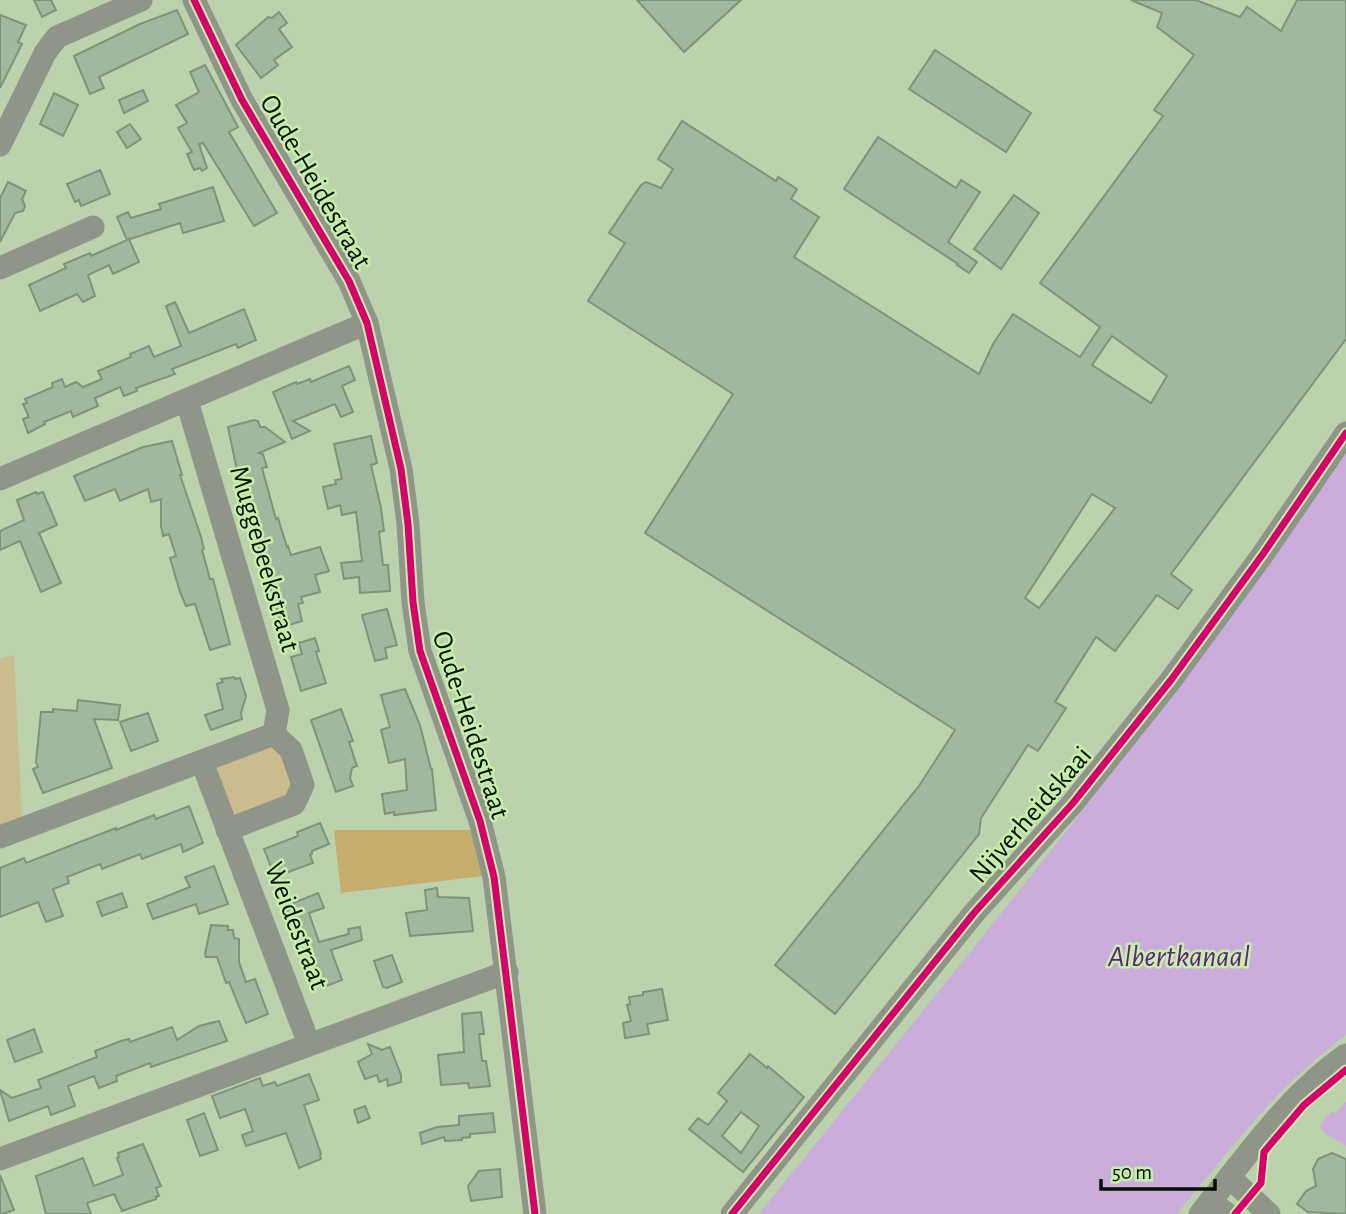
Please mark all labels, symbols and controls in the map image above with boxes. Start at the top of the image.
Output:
street label: Oude-Heidestraat [254,90,376,274]
street label: Muggebeekstraat [224,463,304,655]
street label: Oude-Heidestraat [426,628,514,822]
street label: Nijverheidskaai [964,741,1098,889]
street label: Weidestraat [259,859,333,994]
water label: Albertkanaal [1107,942,1250,972]
scale bar [1101,1148,1215,1192]
text: 50 m [1112,1162,1152,1183]

